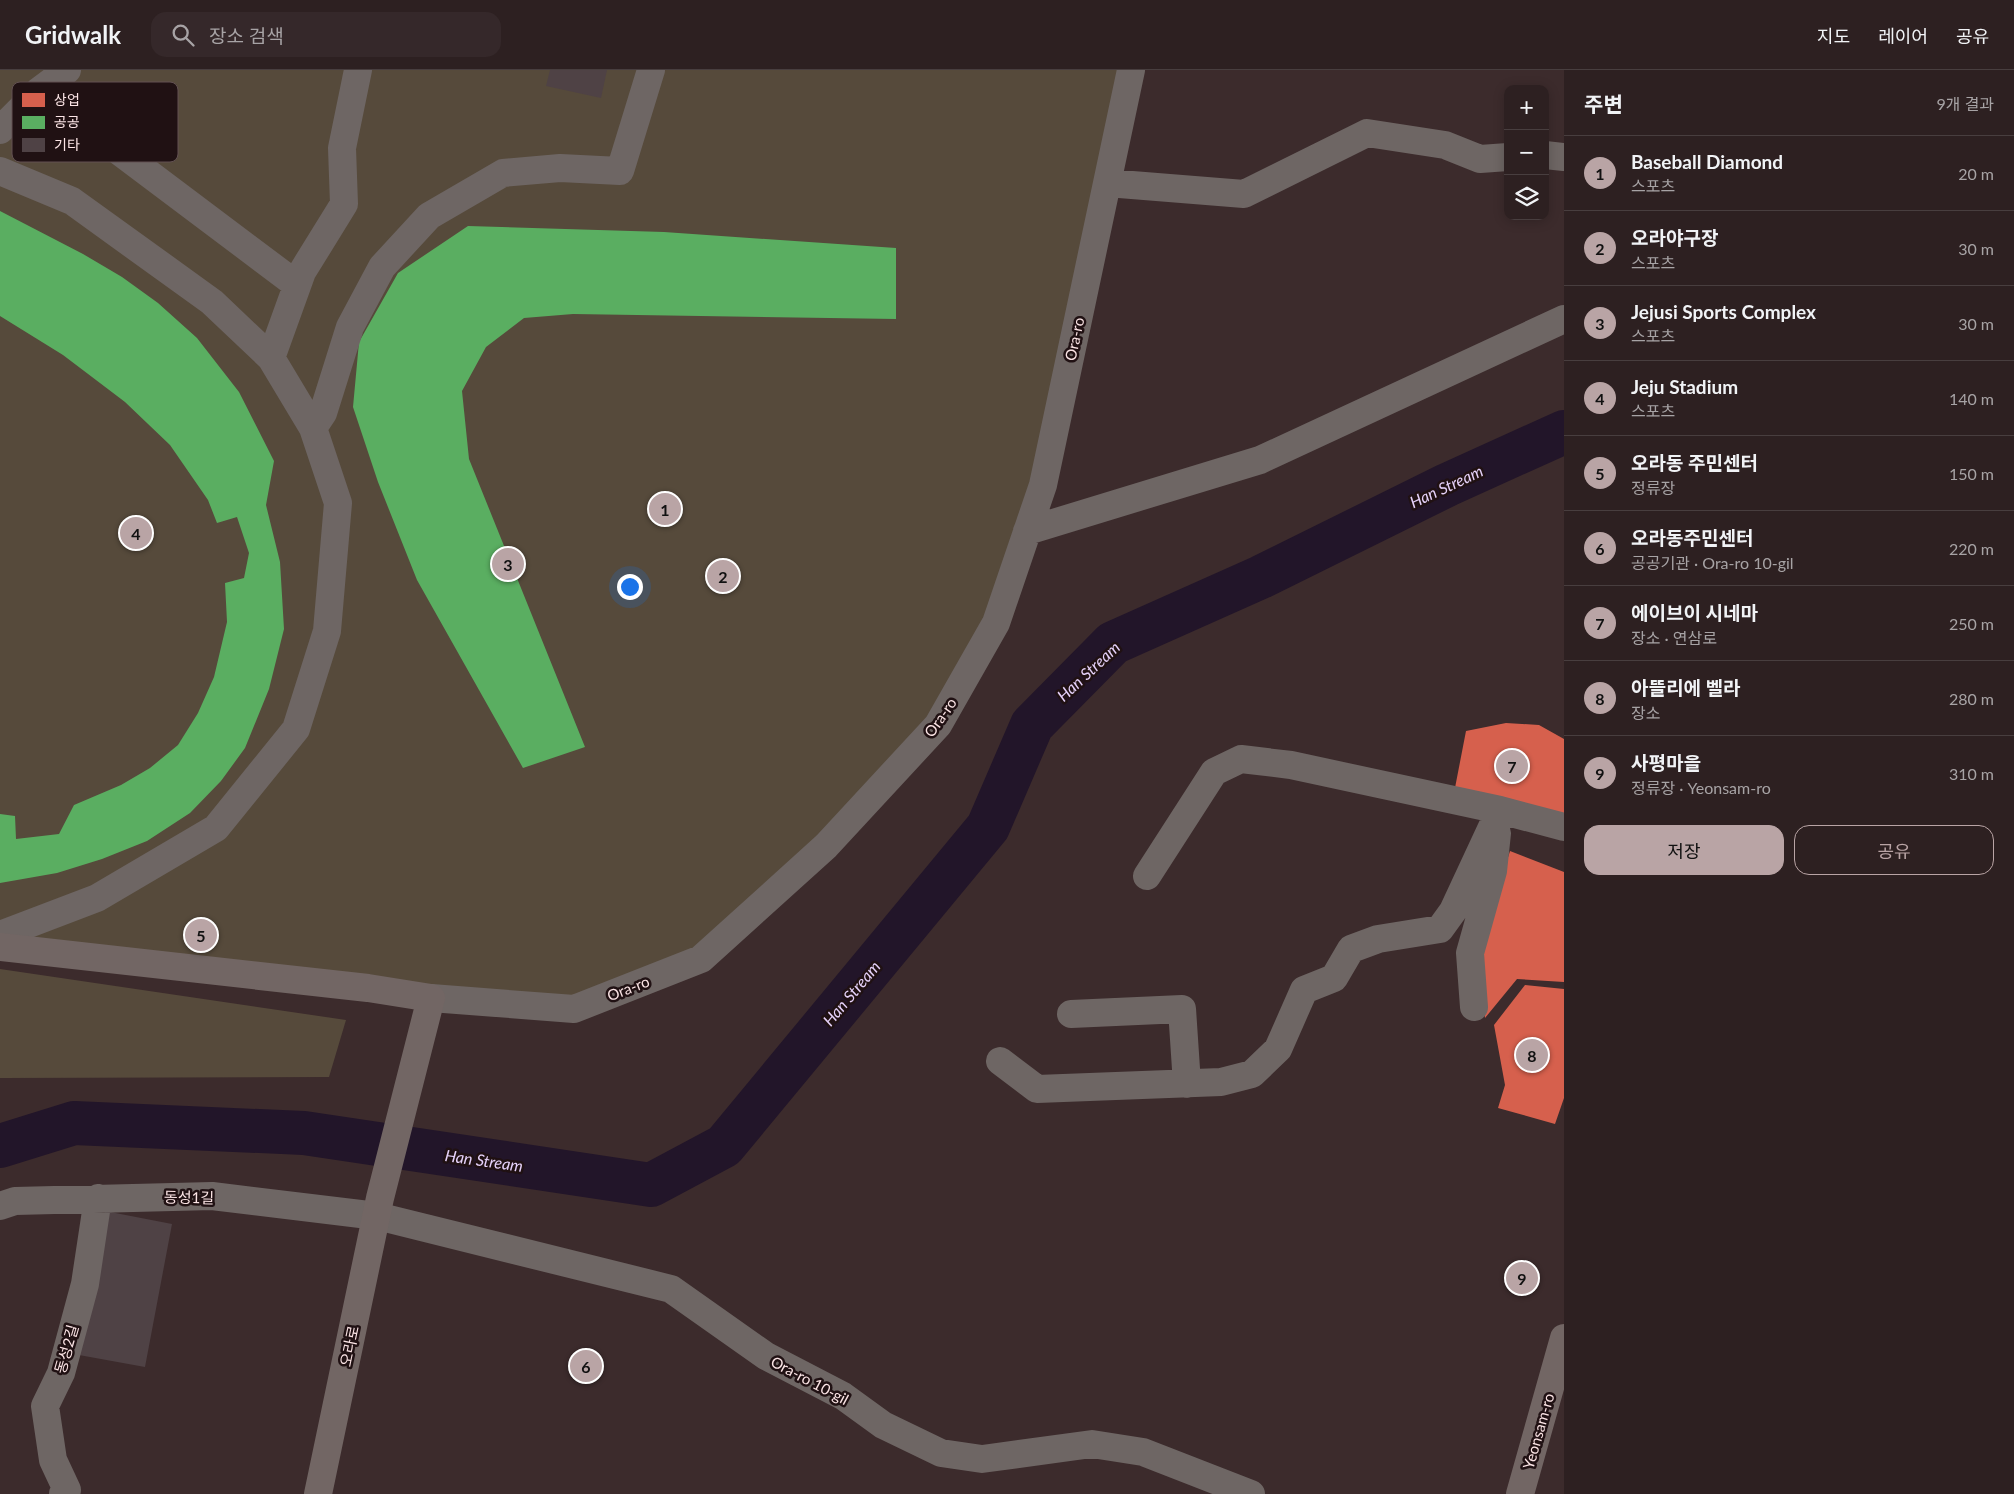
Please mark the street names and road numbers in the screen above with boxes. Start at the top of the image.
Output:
street label: Ora-ro [1061,316,1087,362]
street label: Ora-ro [920,694,960,740]
street label: Ora-ro [604,972,652,1004]
street label: 동성1길 [164,1188,214,1206]
street label: 동성2길 [50,1322,82,1376]
street label: 오라로 [336,1324,362,1368]
street label: Ora-ro 10-gil [768,1352,852,1408]
street label: Yeonsam-ro [1519,1391,1557,1471]

